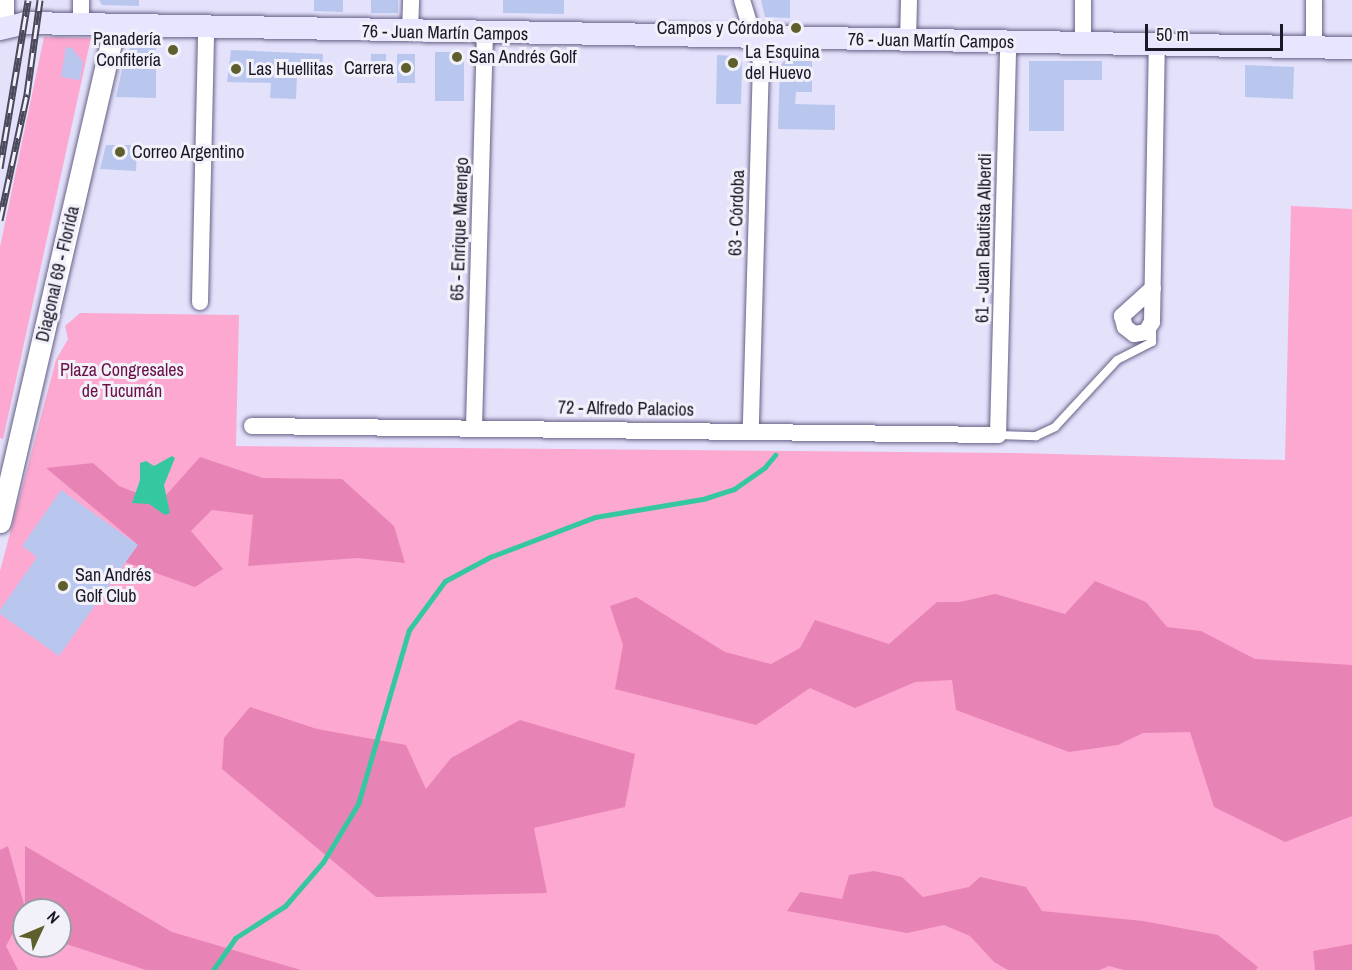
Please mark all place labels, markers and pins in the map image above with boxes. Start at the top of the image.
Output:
place label: Campos y Córdoba [657,17,784,39]
marker: Campos y Córdoba [789,21,803,35]
place label: Panadería Confitería [93,29,161,72]
place label: La Esquina del Huevo [745,42,820,84]
marker: Panadería Confitería [166,43,180,57]
place label: San Andrés Golf [469,46,577,68]
marker: San Andrés Golf [450,50,464,64]
marker: La Esquina del Huevo [726,56,740,70]
place label: Carrera [344,57,394,79]
place label: Las Huellitas [248,58,333,80]
marker: Carrera [399,61,413,75]
marker: Las Huellitas [229,62,243,76]
place label: Correo Argentino [132,141,245,163]
marker: Correo Argentino [113,145,127,159]
place label: San Andrés Golf Club [75,565,152,608]
marker: San Andrés Golf Club [56,579,70,593]

